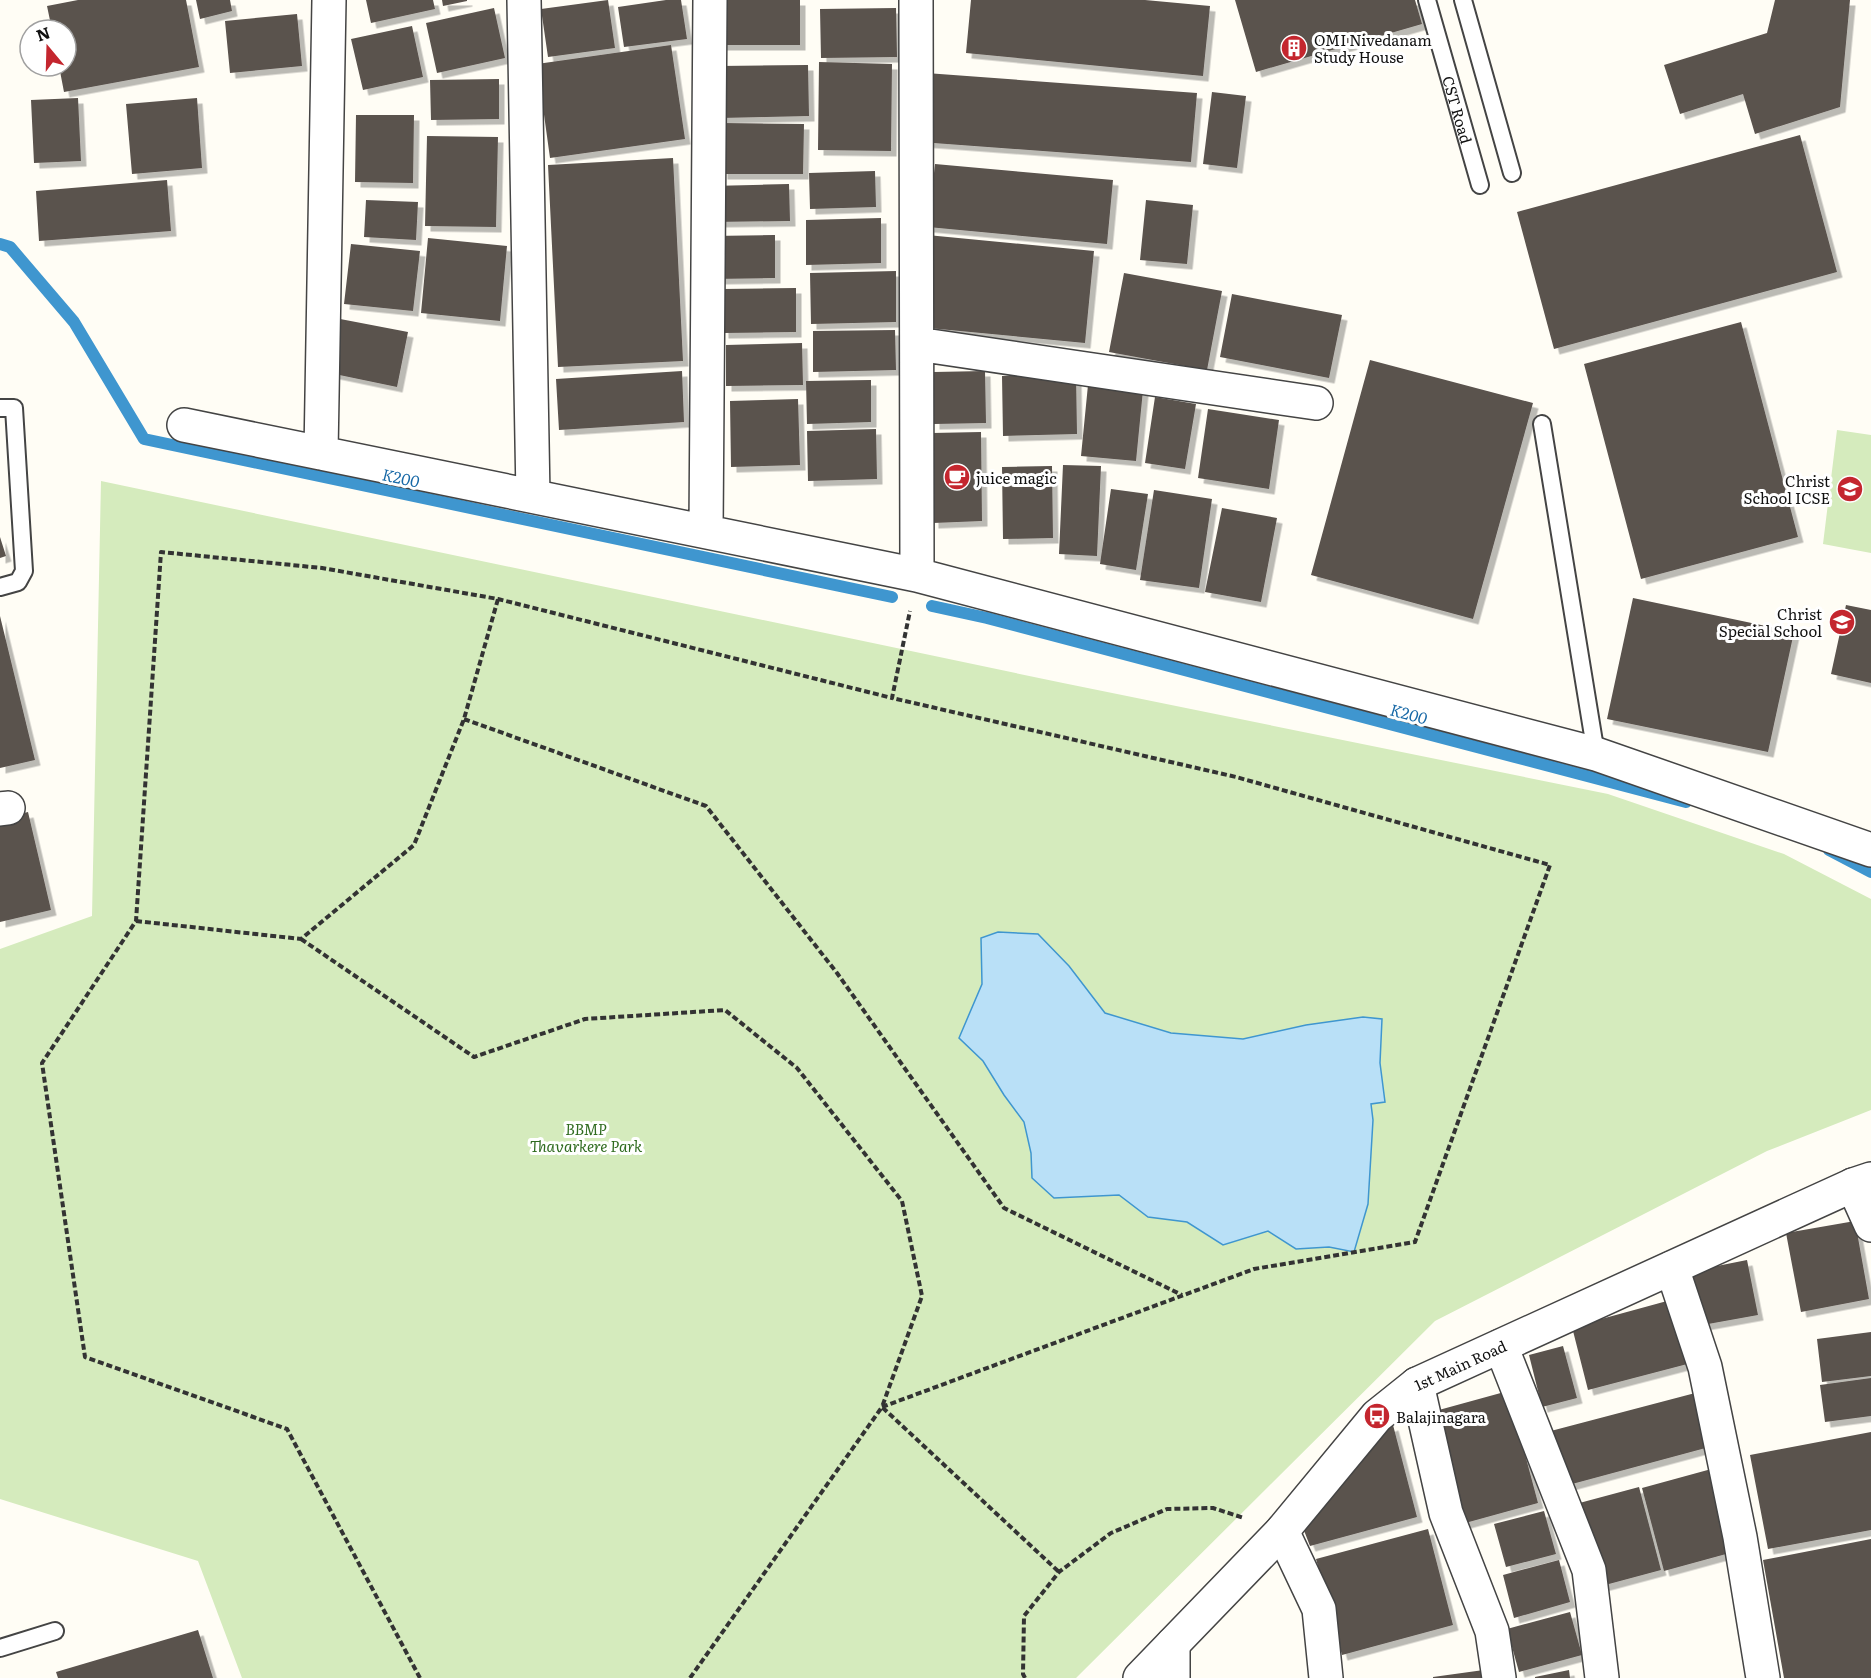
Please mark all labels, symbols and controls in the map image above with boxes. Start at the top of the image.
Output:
north arrow [18,18,78,78]
text: N [33,19,53,46]
place label: OMI Nivedanam Study House [1314,28,1432,68]
building icon: OMI Nivedanam Study House [1279,33,1309,63]
street label: CST Road [1438,73,1479,146]
water label: K200 [380,461,422,493]
cafe icon: juice magic [942,462,972,492]
place label: juice magic [976,466,1057,489]
place label: Christ School ICSE [1743,469,1830,509]
school or university icon: Christ School ICSE [1835,474,1865,504]
place label: Christ Special School [1719,602,1822,642]
school or university icon: Christ Special School [1827,607,1857,637]
water label: K200 [1388,697,1430,729]
park label: BBMP Thavarkere Park [530,1117,643,1157]
street label: 1st Main Road [1410,1333,1510,1395]
bus stop icon: Balajinagara [1362,1401,1392,1431]
place label: Balajinagara [1396,1405,1487,1428]

